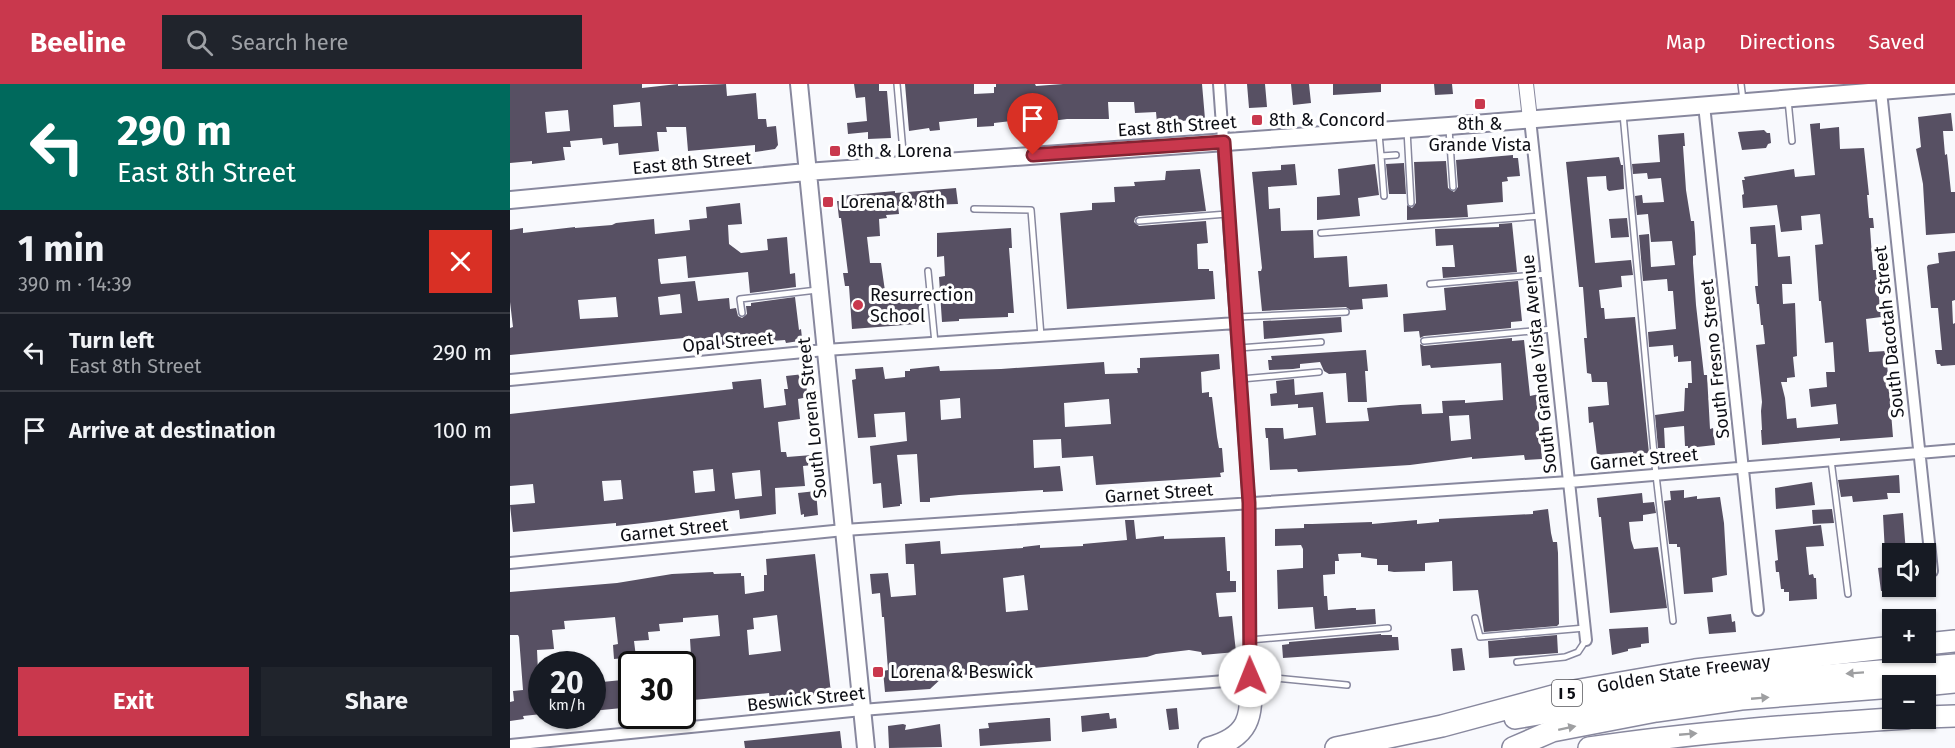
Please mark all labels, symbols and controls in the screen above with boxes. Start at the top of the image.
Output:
search box [162,15,582,69]
text: Beeline [30,26,126,59]
icon: search [183,26,216,59]
text: Search here [231,29,349,56]
text: Map [1666,29,1706,55]
text: Directions [1739,29,1835,55]
text: Saved [1868,29,1925,55]
pin [1007,93,1058,155]
marker: 8th & Grande Vista [1473,97,1487,111]
icon: arrive [1016,102,1049,135]
text: 290 m [117,106,232,156]
icon: left [18,108,96,186]
place label: 8th & Concord [1269,109,1385,131]
street label: East 8th Street [1117,111,1238,141]
marker: 8th & Concord [1250,113,1264,127]
place label: 8th & Grande Vista [1428,113,1532,156]
place label: 8th & Lorena [847,140,952,162]
marker: 8th & Lorena [828,144,842,158]
street label: East 8th Street [632,147,753,179]
text: East 8th Street [117,157,296,189]
place label: Lorena & 8th [840,191,945,213]
marker: Lorena & 8th [821,195,835,209]
text: 1 min [18,227,105,271]
button: close [429,230,492,293]
street label: South Dacotah Street [1869,244,1909,419]
street label: South Grande Vista Avenue [1517,253,1561,475]
text: 390 m · 14:39 [18,272,132,296]
street label: South Fresno Street [1696,278,1734,440]
place label: Resurrection School [870,284,974,327]
marker: Resurrection School [851,298,865,312]
text: Turn left [69,327,154,354]
street label: Opal Street [681,327,775,357]
icon: left [18,336,51,369]
street label: South Lorena Street [793,336,831,500]
text: 290 m [433,339,492,366]
text: East 8th Street [69,354,202,378]
icon: arrive [18,414,51,447]
text: Arrive at destination [69,417,276,444]
text: 100 m [433,417,492,444]
street label: Garnet Street [1589,443,1700,475]
street label: Garnet Street [1104,478,1214,508]
street label: Garnet Street [619,513,730,547]
map controls [1882,543,1936,729]
button: sound [1882,543,1936,597]
button: + [1882,609,1936,663]
position arrow [1218,644,1282,708]
street label: Golden State Freeway [1595,650,1772,698]
speed limit sign: 30 [618,651,696,729]
place label: Lorena & Beswick [890,661,1034,683]
text: 20 [550,665,584,701]
marker: Lorena & Beswick [871,665,885,679]
button: Exit [18,667,249,736]
button: Share [261,667,492,736]
one-way arrow [1845,669,1864,678]
button: − [1882,675,1936,729]
road number: I 5 [1552,680,1582,706]
street label: Beswick Street [746,682,867,716]
one-way arrow [1751,693,1770,703]
text: km/h [548,696,586,714]
one-way arrow [1558,723,1577,732]
one-way arrow [1679,729,1698,739]

